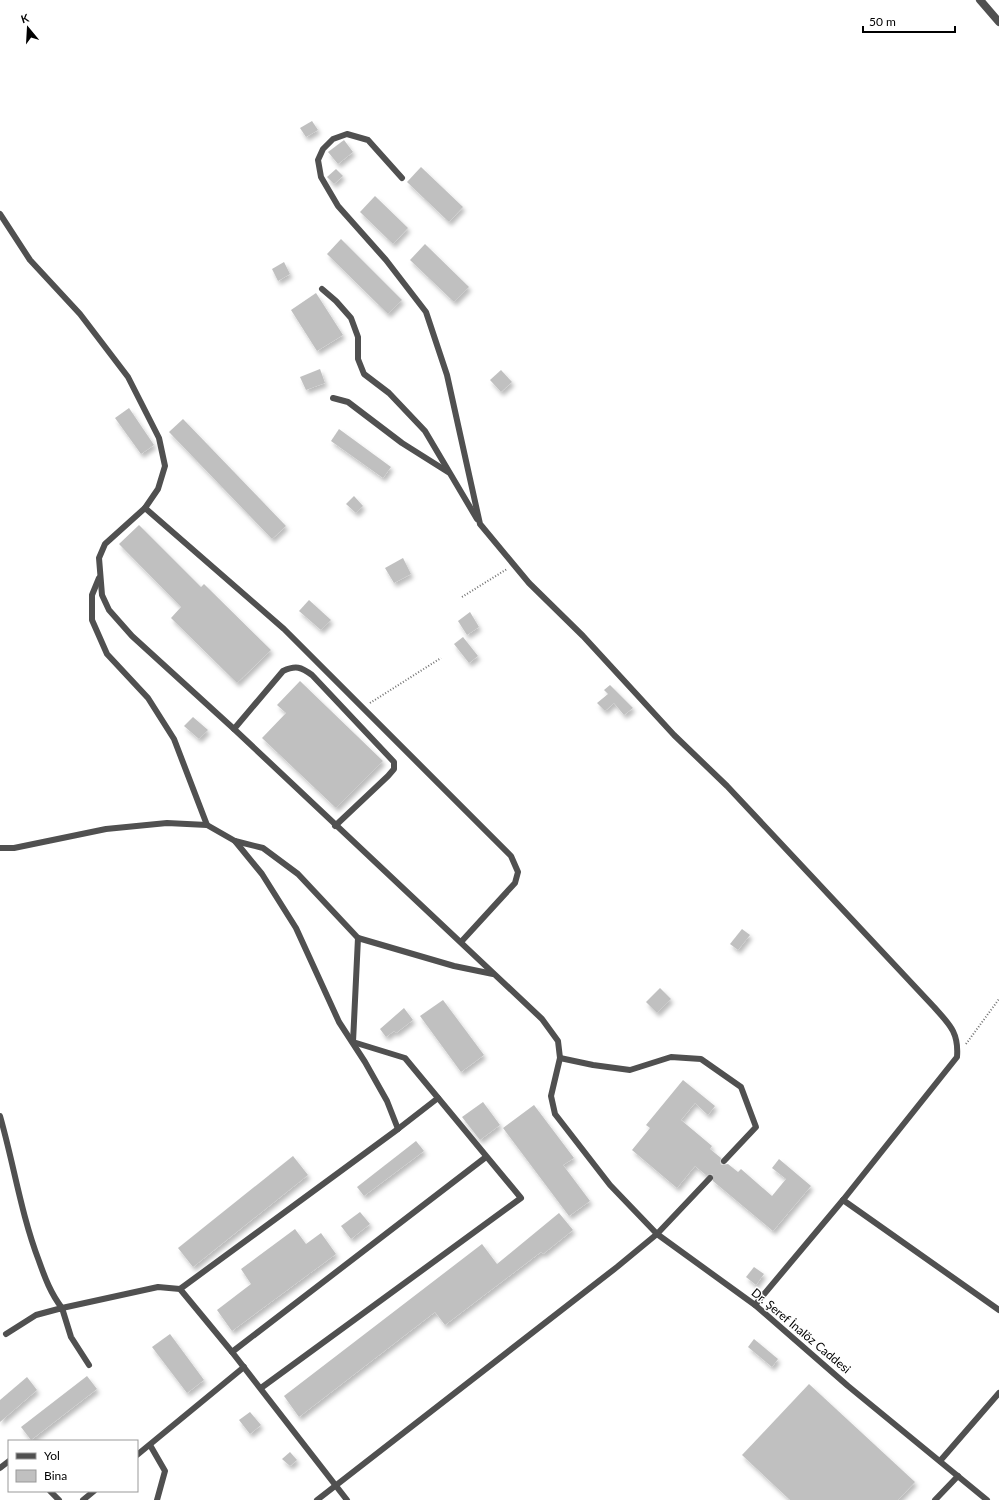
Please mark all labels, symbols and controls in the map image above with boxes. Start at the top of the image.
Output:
north arrow [8,8,48,48]
scale bar [863,8,955,34]
text: K [19,11,31,25]
text: 50 m [869,14,896,29]
street label: Dr. Şeref İnalöz Caddesi [749,1285,854,1377]
legend [8,1440,138,1492]
text: Yol [44,1448,60,1463]
text: Bina [44,1468,67,1483]

